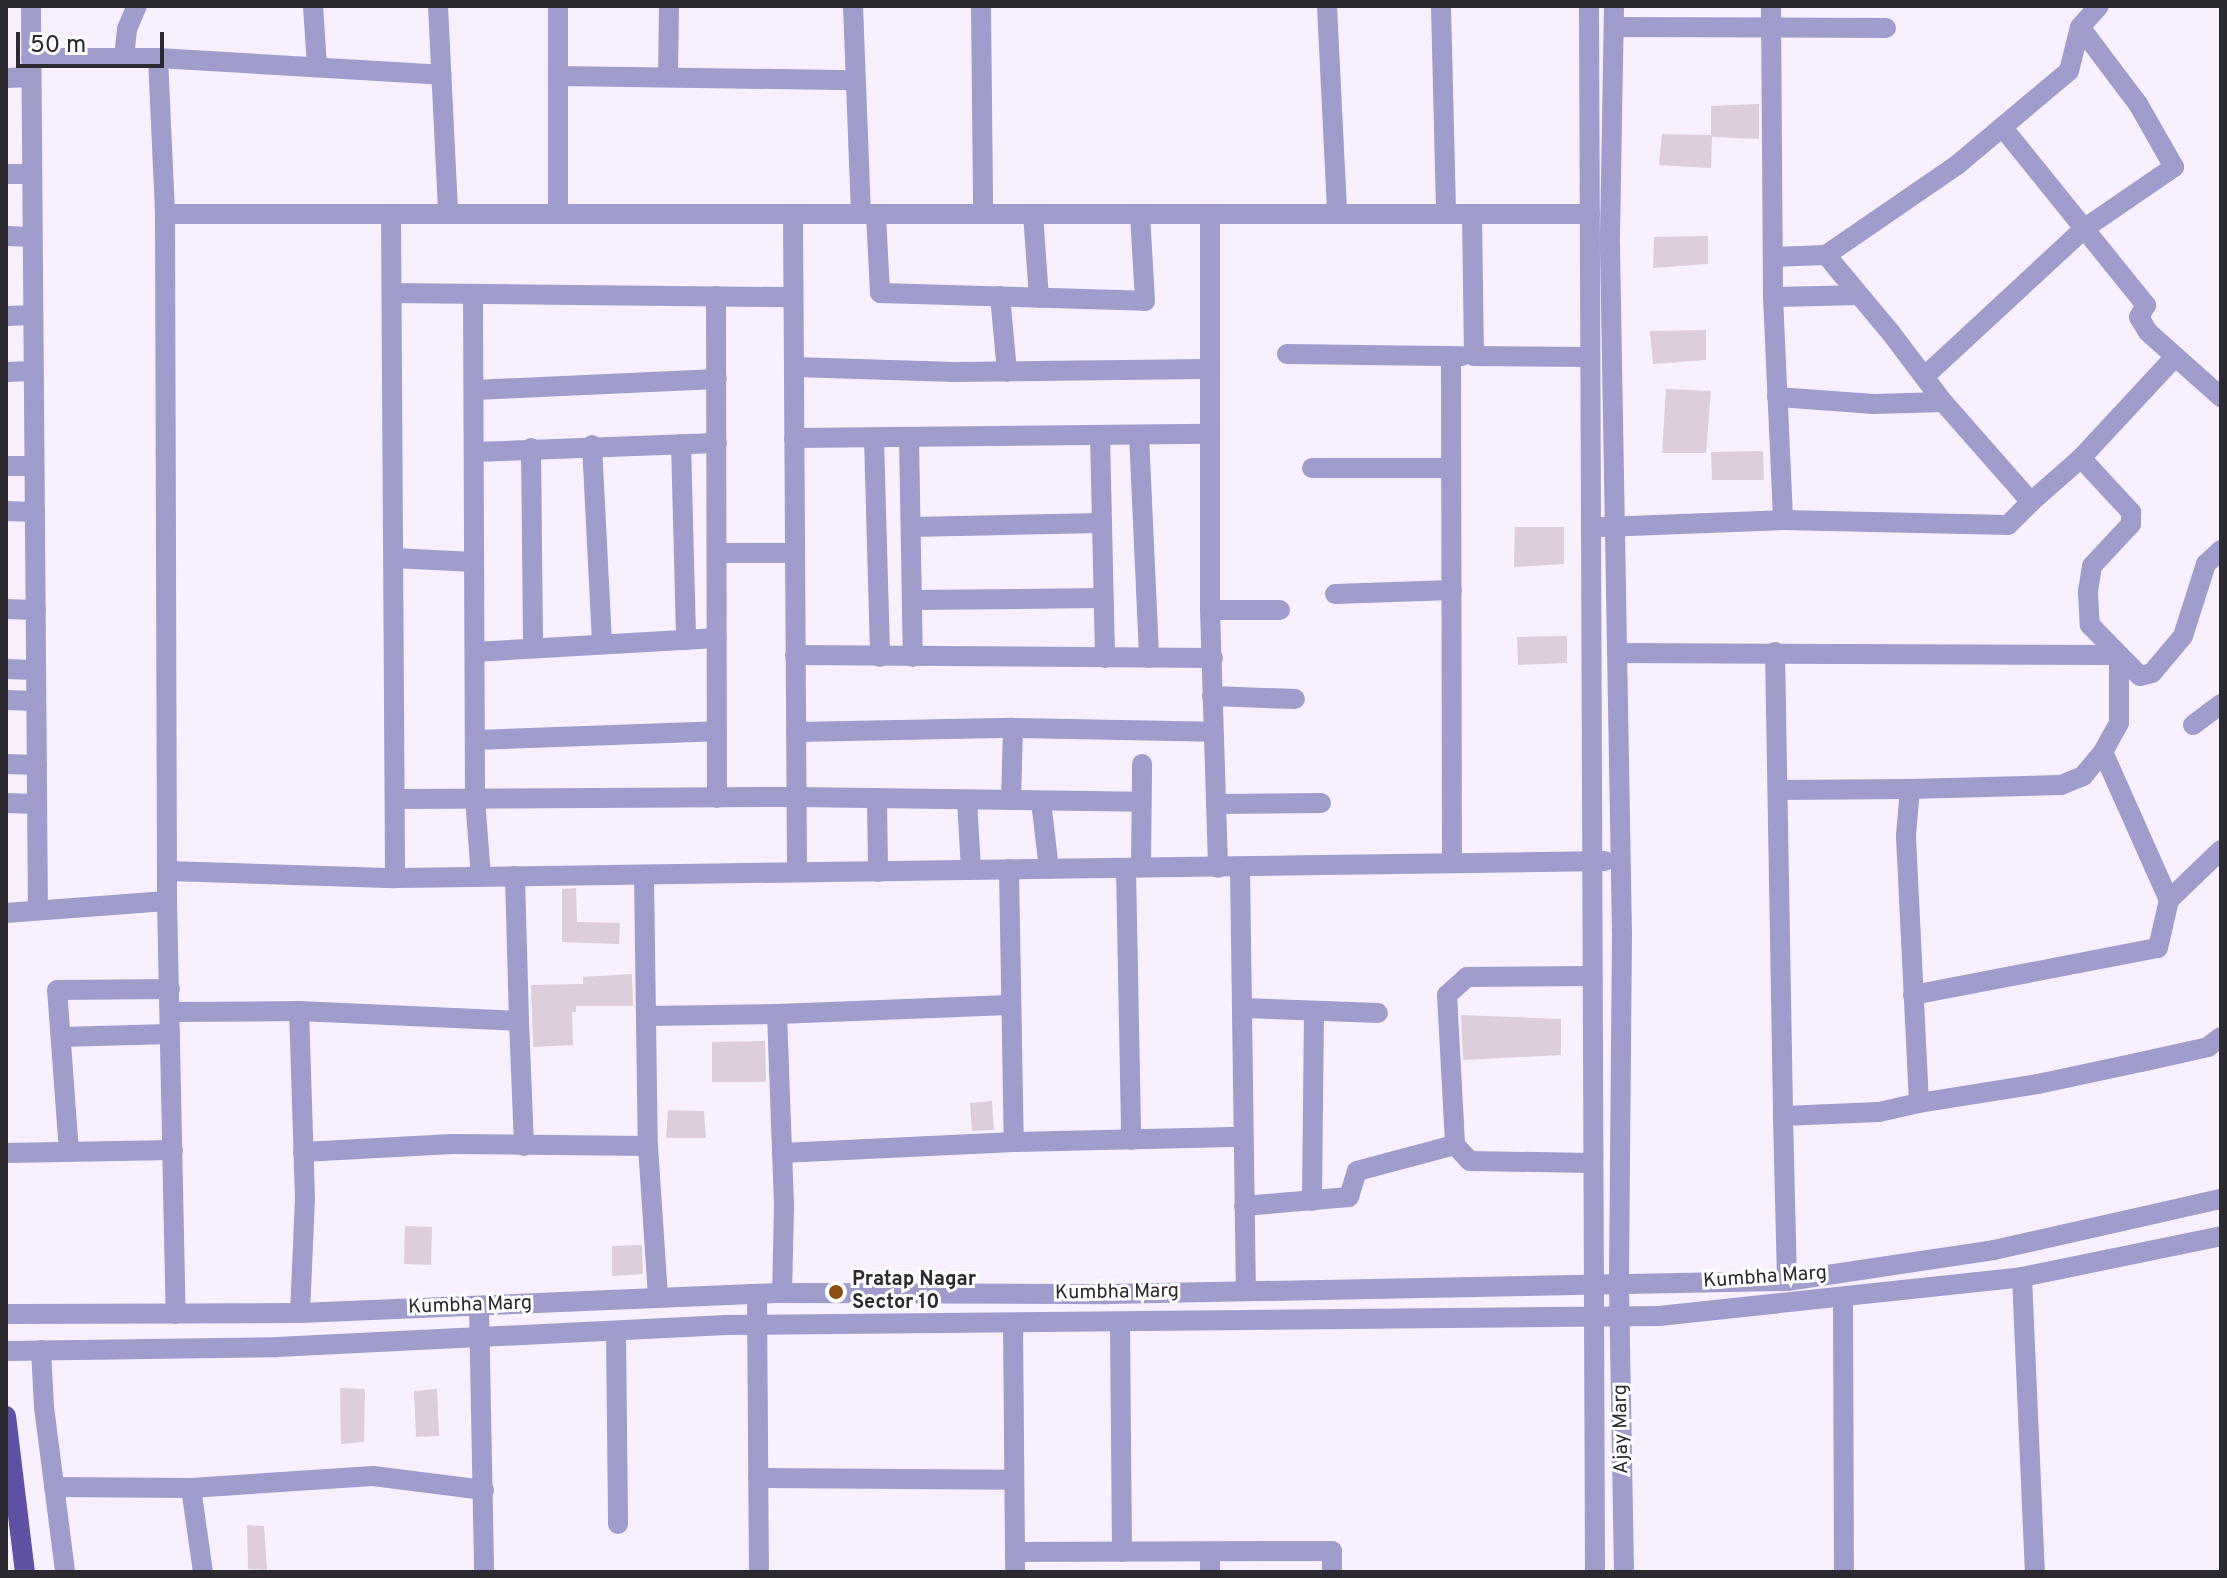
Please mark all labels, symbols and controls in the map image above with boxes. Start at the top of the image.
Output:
scale bar [20,16,168,66]
text: 50 m [30,31,86,61]
street label: Kumbha Marg [1702,1262,1828,1294]
place label: Pratap Nagar Sector 10 [852,1268,976,1315]
street label: Kumbha Marg [1055,1280,1179,1306]
marker: Pratap Nagar Sector 10 [827,1283,845,1301]
street label: Kumbha Marg [408,1292,532,1320]
street label: Ajay Marg [1609,1384,1635,1474]

